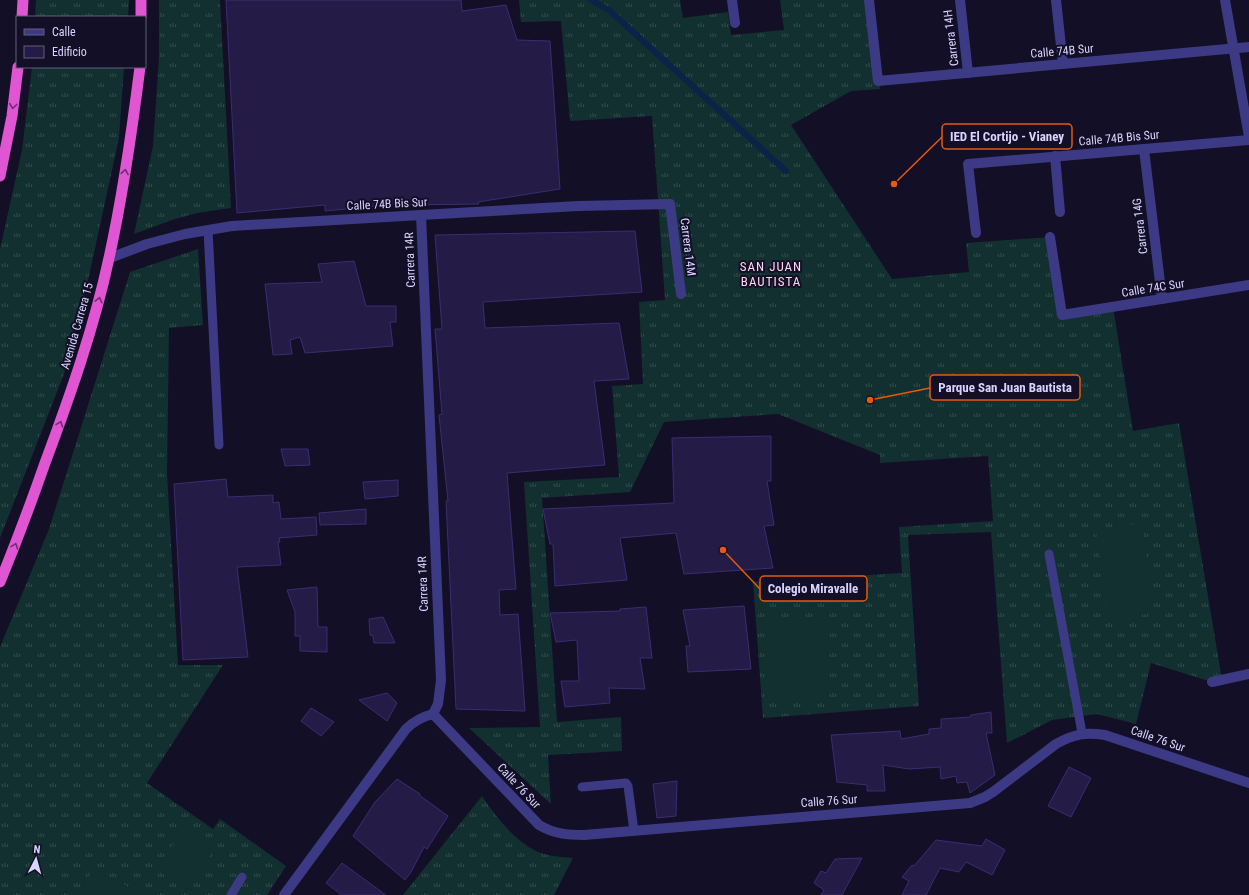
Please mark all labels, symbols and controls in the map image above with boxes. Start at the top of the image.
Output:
street label: Carrera 14H [941,9,961,67]
legend [16,16,146,68]
text: Calle [52,25,76,39]
street label: Calle 74B Sur [1030,41,1094,61]
text: Edificio [52,45,87,59]
one-way arrow [9,103,18,109]
callout: IED El Cortijo - Vianey [942,124,1072,149]
street label: Calle 74B Bis Sur [1078,127,1160,148]
text: IED El Cortijo - Vianey [950,129,1064,144]
one-way arrow [120,169,129,175]
street label: Calle 74B Bis Sur [346,195,428,213]
street label: Carrera 14G [1130,197,1150,255]
street label: Carrera 14M [678,217,698,277]
street label: Carrera 14R [402,231,418,288]
district label: SAN JUAN BAUTISTA [740,259,802,289]
street label: Calle 74C Sur [1121,276,1186,300]
street label: Avenida Carrera 15 [58,281,96,371]
one-way arrow [94,296,103,303]
callout: Parque San Juan Bautista [930,375,1080,400]
text: Parque San Juan Bautista [938,380,1072,395]
one-way arrow [55,420,63,427]
one-way arrow [10,542,18,549]
street label: Carrera 14R [415,555,431,612]
callout: Colegio Miravalle [760,576,867,601]
text: Colegio Miravalle [768,581,858,596]
street label: Calle 76 Sur [1129,723,1187,755]
street label: Calle 76 Sur [495,760,544,812]
street label: Calle 76 Sur [800,792,858,810]
north arrow [16,839,56,879]
text: N [33,843,41,856]

